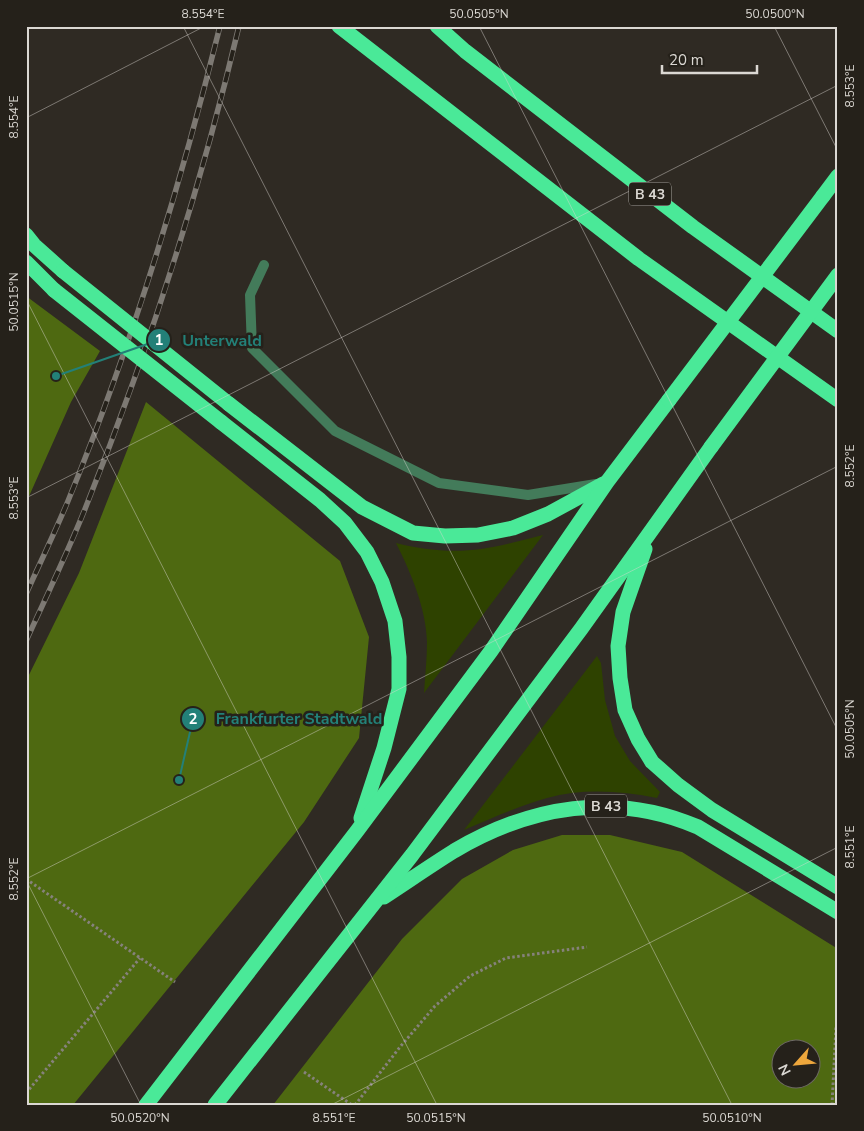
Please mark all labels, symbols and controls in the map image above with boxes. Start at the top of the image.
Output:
text: 8.554°E [182,6,224,22]
text: 50.0505°N [449,6,509,22]
text: 50.0500°N [745,6,805,22]
scale bar [662,42,756,74]
text: 20 m [669,50,704,70]
text: 8.553°E [842,65,858,107]
text: 8.554°E [6,96,22,138]
road number: B 43 [629,182,671,205]
text: 50.0515°N [6,272,22,332]
callout: Unterwald [147,325,271,356]
text: 1 [154,330,164,350]
text: Unterwald [182,330,262,352]
text: 8.552°E [842,445,858,487]
text: 8.553°E [6,477,22,519]
text: 50.0505°N [842,699,858,759]
callout: Frankfurter Stadtwald [180,703,392,734]
text: Frankfurter Stadtwald [216,708,382,730]
text: 2 [188,709,198,729]
road number: B 43 [585,794,627,818]
text: 8.551°E [842,826,858,868]
text: 8.552°E [6,858,22,900]
north arrow [772,1038,822,1088]
text: N [774,1061,796,1079]
text: 50.0520°N [110,1110,170,1126]
text: 8.551°E [313,1110,355,1126]
text: 50.0515°N [406,1110,466,1126]
text: 50.0510°N [702,1110,762,1126]

